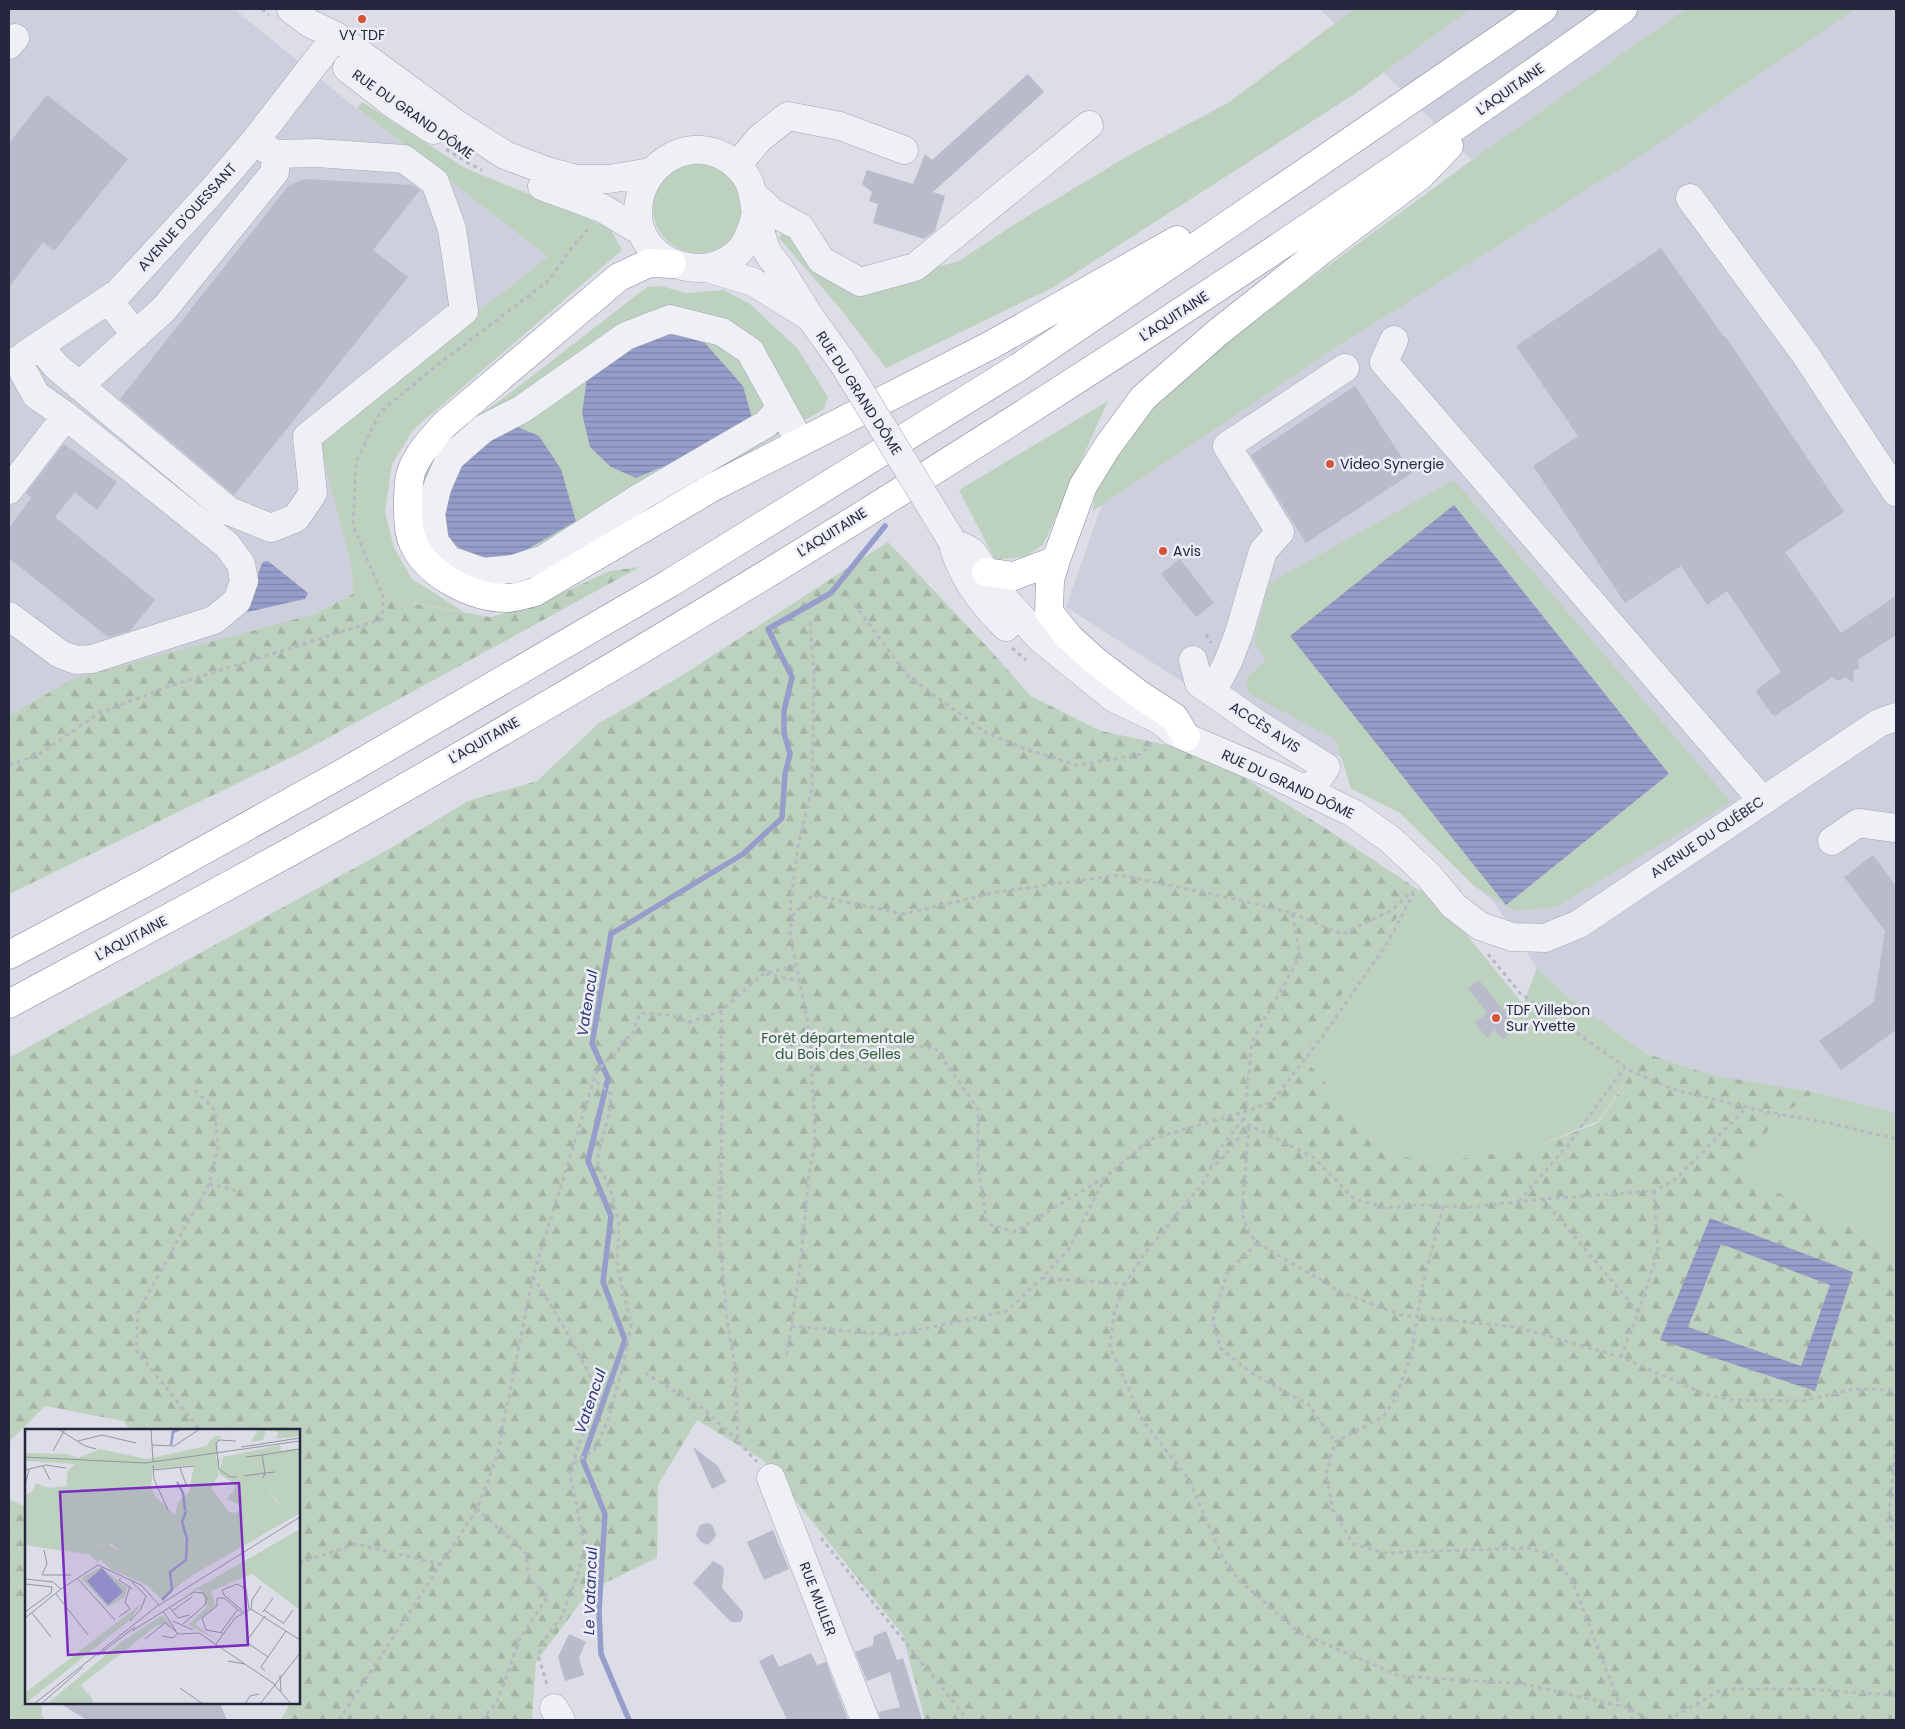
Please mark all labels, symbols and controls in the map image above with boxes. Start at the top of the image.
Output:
marker: VY TDF [356,13,368,25]
place label: VY TDF [339,25,385,45]
street label: L'AQUITAINE [1472,58,1548,120]
street label: RUE DU GRAND DÔME [348,64,478,164]
street label: AVENUE D'OUESSANT [133,158,241,275]
street label: L'AQUITAINE [1135,286,1213,346]
street label: RUE DU GRAND DÔME [811,327,907,459]
place label: Video Synergie [1340,454,1445,474]
marker: Video Synergie [1324,458,1336,470]
street label: L'AQUITAINE [793,503,871,561]
place label: Avis [1173,541,1201,561]
marker: Avis [1157,545,1169,557]
street label: ACCÈS AVIS [1226,697,1304,757]
street label: L'AQUITAINE [445,712,523,768]
street label: RUE DU GRAND DÔME [1218,744,1358,824]
street label: AVENUE DU QUÉBEC [1646,791,1768,883]
street label: L'AQUITAINE [91,911,171,965]
water label: Vatencul [571,968,603,1038]
place label: TDF Villebon Sur Yvette [1506,1000,1590,1036]
marker: TDF Villebon Sur Yvette [1490,1012,1502,1024]
park label: Forêt départementale du Bois des Gelles [761,1028,915,1064]
water label: Vatencul [569,1366,611,1436]
inset map [25,1429,300,1704]
water label: Le Vatancul [578,1546,602,1635]
street label: RUE MULLER [795,1559,841,1639]

